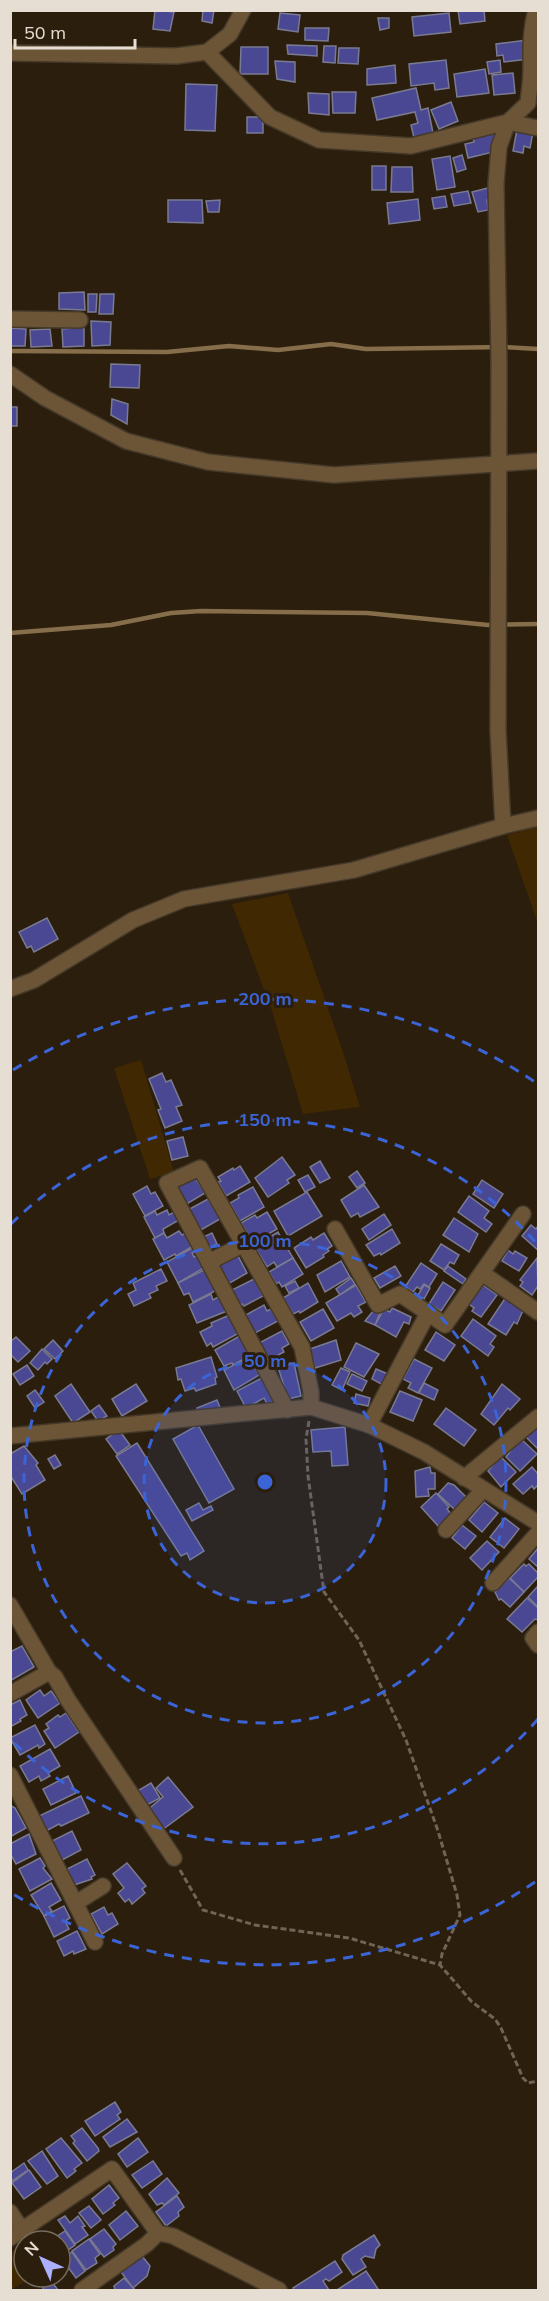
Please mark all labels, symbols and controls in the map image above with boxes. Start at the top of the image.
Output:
scale bar [15,12,135,50]
text: 50 m [24,21,66,44]
text: 200 m [238,987,292,1010]
text: 150 m [238,1108,292,1131]
text: 100 m [238,1229,292,1252]
text: 50 m [244,1349,286,1372]
centre of rings [255,1472,275,1492]
north arrow [12,2229,72,2289]
text: N [20,2237,43,2260]

